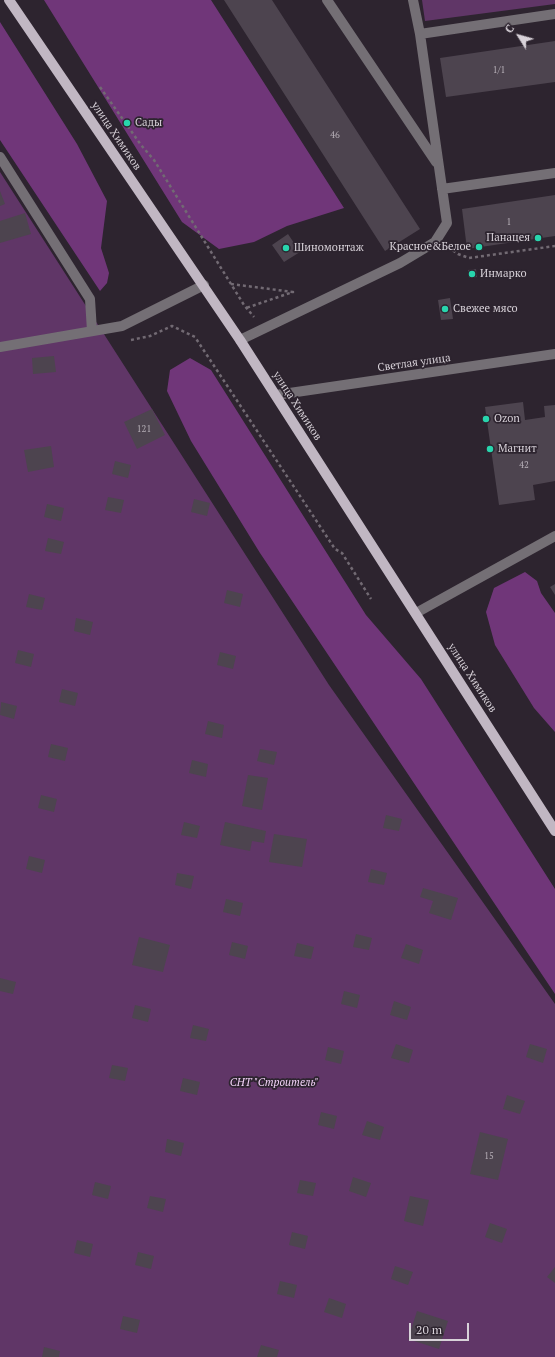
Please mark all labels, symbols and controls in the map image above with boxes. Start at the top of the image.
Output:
north arrow [499,16,539,56]
text: С [502,22,517,36]
house number: 1/1 [493,65,505,75]
street label: улица Химиков [88,99,144,173]
place label: Сады [135,116,162,130]
marker: Сады [122,118,132,128]
house number: 46 [330,130,340,140]
house number: 1 [507,217,511,227]
place label: Панацея [486,231,530,245]
marker: Панацея [533,233,543,243]
place label: Красное&Белое [390,240,471,254]
place label: Шиномонтаж [294,241,364,255]
marker: Красное&Белое [474,242,484,252]
marker: Шиномонтаж [281,243,291,253]
place label: Инмарко [480,267,527,281]
marker: Инмарко [467,269,477,279]
place label: Свежее мясо [453,302,518,316]
marker: Свежее мясо [440,304,450,314]
street label: Светлая улица [377,351,451,375]
street label: улица Химиков [270,369,324,443]
place label: Ozon [494,412,520,426]
marker: Ozon [481,414,491,424]
house number: 121 [137,424,151,434]
place label: Магнит [498,442,537,456]
marker: Магнит [485,444,495,454]
house number: 42 [519,460,529,470]
street label: улица Химиков [445,641,499,715]
park label: СНТ "Строитель" [230,1076,318,1090]
house number: 15 [484,1151,494,1161]
scale bar [411,1315,471,1341]
text: 20 m [416,1322,442,1337]

